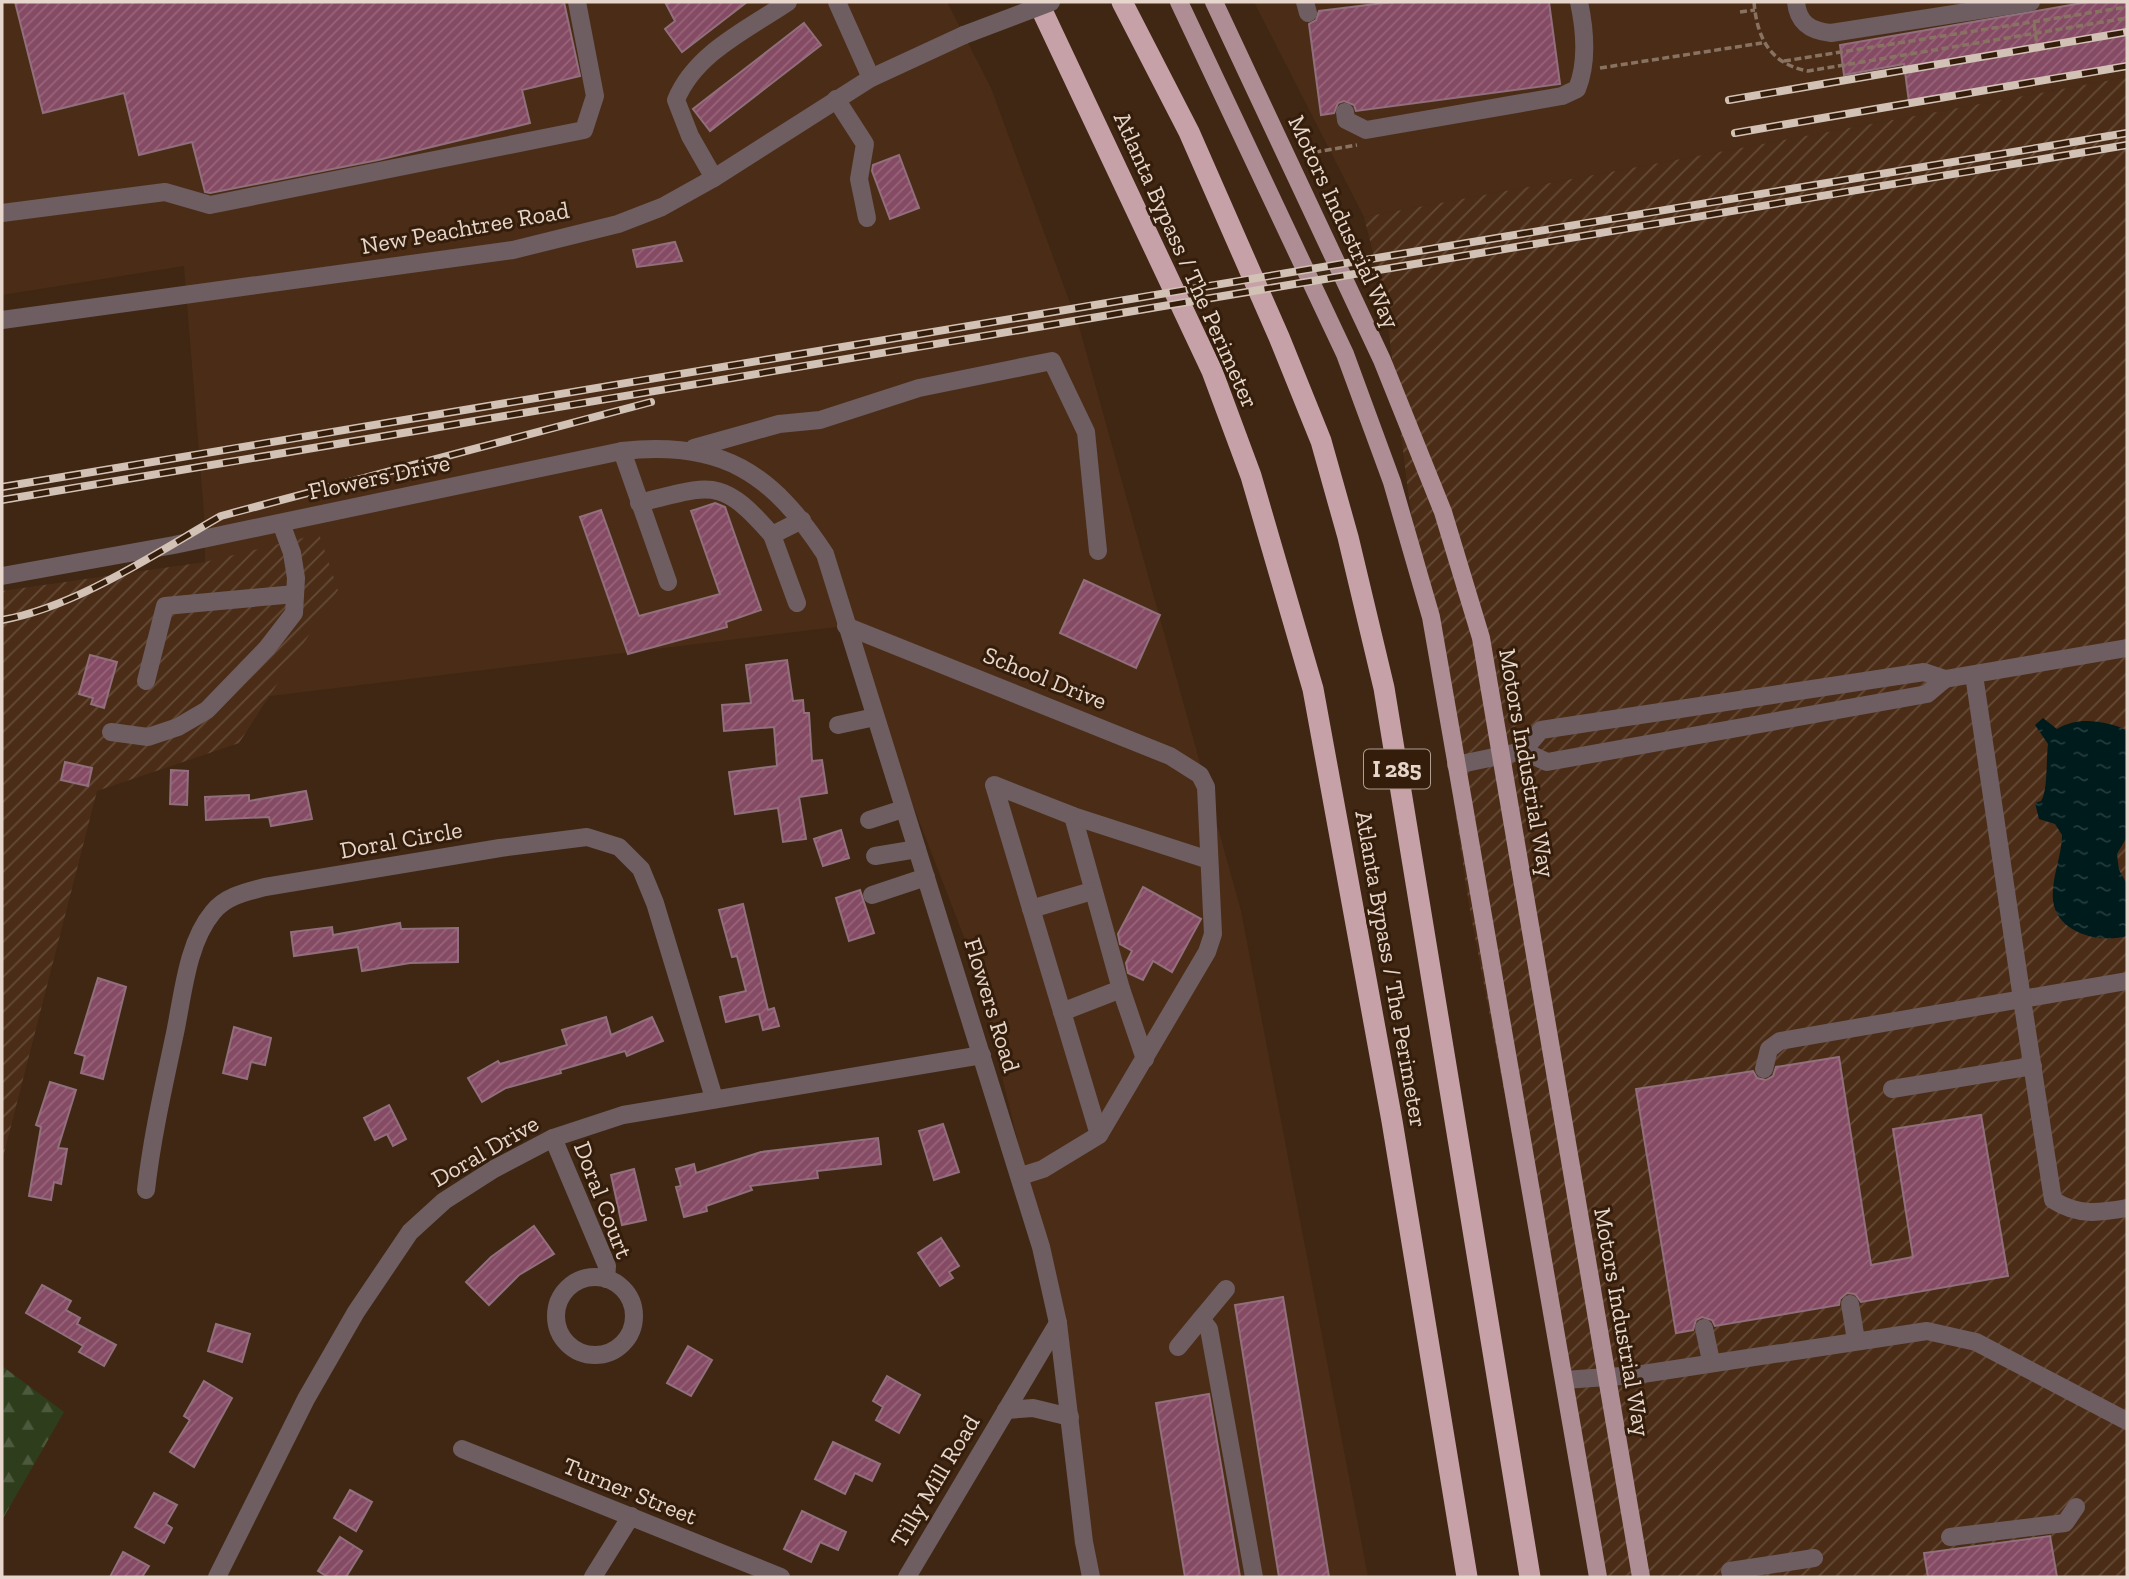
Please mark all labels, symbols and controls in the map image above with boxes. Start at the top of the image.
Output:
street label: Atlanta Bypass / The Perimeter [1108,107,1265,413]
street label: Motors Industrial Way [1282,111,1407,334]
street label: New Peachtree Road [359,195,571,260]
street label: Flowers Drive [306,447,452,506]
street label: School Drive [979,640,1111,715]
street label: Motors Industrial Way [1493,646,1562,880]
road number: I 285 [1364,750,1430,789]
street label: Atlanta Bypass / The Perimeter [1349,808,1434,1130]
street label: Doral Circle [337,814,464,865]
street label: Flowers Road [958,934,1027,1076]
street label: Doral Drive [426,1108,544,1193]
street label: Doral Court [568,1137,639,1263]
street label: Motors Industrial Way [1588,1205,1657,1439]
street label: Tilly Mill Road [884,1409,985,1552]
street label: Turner Street [559,1451,701,1531]

